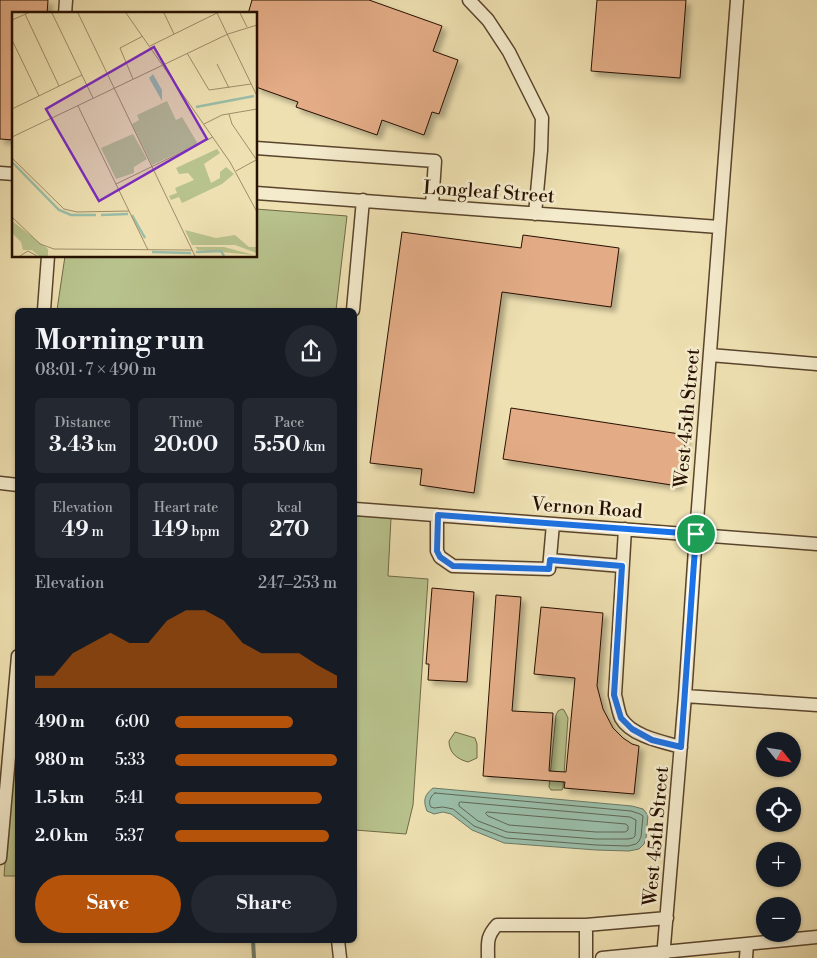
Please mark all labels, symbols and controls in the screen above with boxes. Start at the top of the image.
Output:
inset map [12,12,258,258]
street label: Longleaf Street [422,175,556,209]
text: Morning run [35,323,204,358]
button: share [285,325,337,377]
street label: West 45th Street [669,347,705,490]
text: 08:01 · 7 × 490 m [35,360,156,380]
text: Distance [54,414,111,432]
text: Time [169,414,203,432]
text: Pace [274,414,304,432]
text: 3.43 [49,432,94,458]
text: 20:00 [154,432,218,458]
text: 5:50 [253,432,300,458]
text: km [94,438,116,456]
text: /km [300,438,325,456]
street label: Vernon Road [530,492,644,524]
text: Elevation [52,499,113,517]
text: Heart rate [154,499,218,517]
text: kcal [277,499,302,517]
pin [675,513,717,555]
text: 49 [61,517,89,543]
text: 149 [152,517,189,543]
text: 270 [269,517,309,543]
icon: arrive [682,520,710,548]
text: m [89,523,104,541]
text: bpm [189,523,220,541]
text: Elevation [35,573,104,593]
text: 247–253 m [258,573,337,593]
text: 490 m [35,712,85,732]
text: 6:00 [115,712,150,732]
north arrow [756,732,801,778]
map controls [756,732,801,942]
text: 980 m [35,750,84,770]
text: 5:33 [115,750,145,770]
street label: West 45th Street [638,765,674,908]
button: locate [756,787,801,832]
text: 1.5 km [35,788,84,808]
text: 5:41 [115,788,144,808]
text: 2.0 km [35,826,88,846]
text: 5:37 [115,826,144,846]
button: + [756,842,801,887]
button: Save [35,875,181,933]
button: Share [191,875,337,933]
button: − [756,897,801,942]

